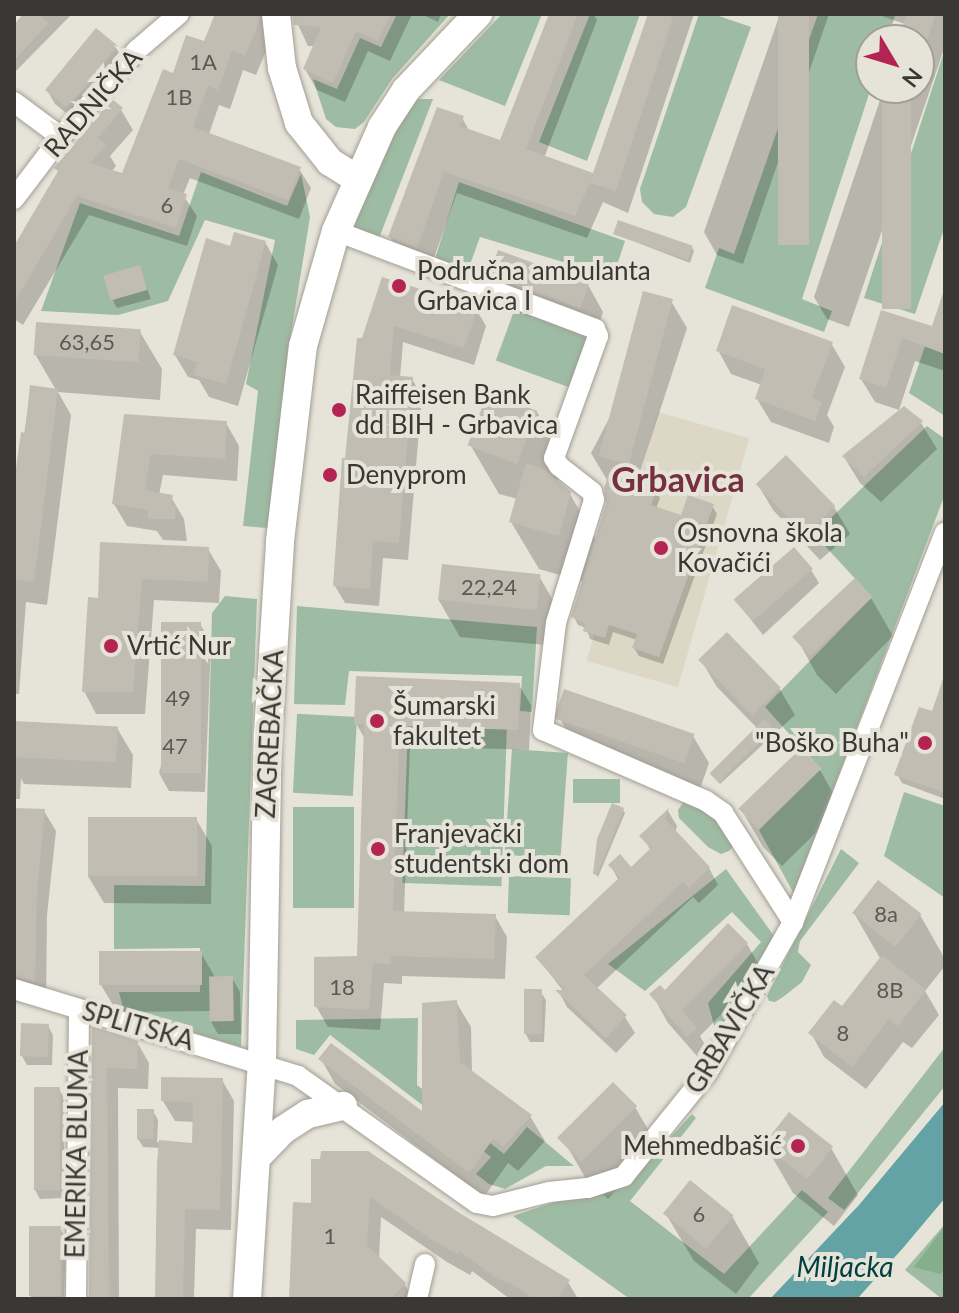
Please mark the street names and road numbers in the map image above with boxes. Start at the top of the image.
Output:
street label: RADNIČKA [38,43,148,163]
street label: ZAGREBAČKA [250,649,290,819]
street label: GRBAVIČKA [679,959,781,1099]
street label: SPLITSKA [79,995,197,1057]
street label: EMERIKA BLUMA [60,1049,94,1259]

